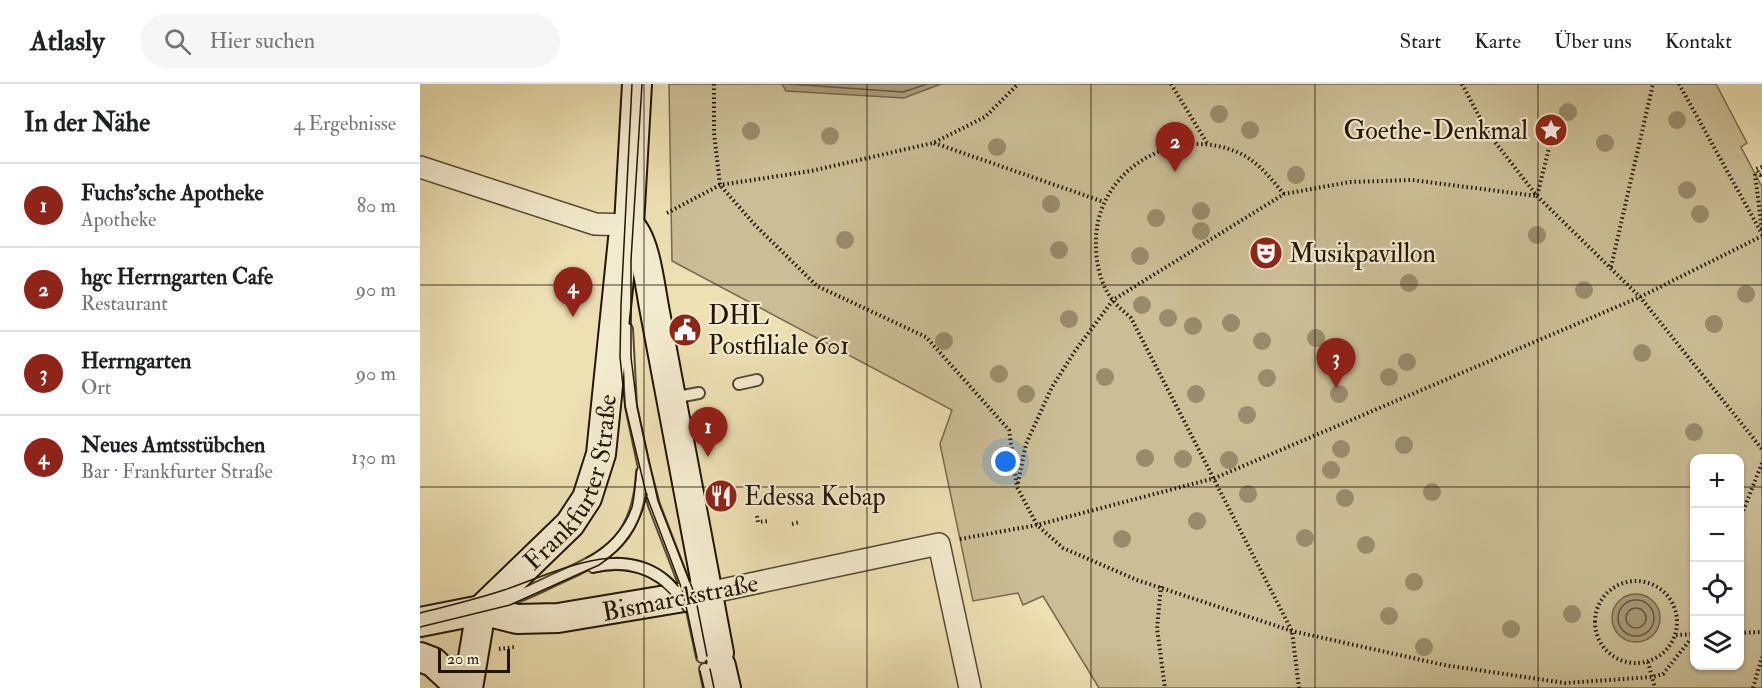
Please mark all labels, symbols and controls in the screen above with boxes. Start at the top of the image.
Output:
search box [140,14,560,68]
text: Atlasly [30,24,104,59]
icon: search [161,25,194,58]
text: Hier suchen [209,27,315,55]
text: Start [1399,28,1441,55]
text: Karte [1474,28,1521,55]
text: Über uns [1554,28,1632,55]
text: Kontakt [1665,28,1732,55]
text: In der Nähe [24,107,150,139]
text: 4 Ergebnisse [294,111,396,136]
place icon: Goethe-Denkmal [1533,112,1569,148]
place label: Goethe-Denkmal [1343,115,1528,147]
pin: 2 [1156,122,1194,172]
text: Fuchs'sche Apotheke [81,179,264,207]
text: 1 [40,193,47,218]
text: 80 m [357,193,396,218]
text: Apotheke [81,207,156,232]
theatre icon: Musikpavillon [1248,235,1284,271]
place label: Musikpavillon [1289,238,1436,271]
text: hgc Herrngarten Cafe [81,263,273,291]
pin: 4 [554,268,592,317]
text: 2 [38,277,49,302]
text: 90 m [356,277,396,302]
text: Restaurant [81,291,168,316]
place label: DHL Postfiliale 601 [708,300,849,362]
public building icon: DHL Postfiliale 601 [667,312,703,348]
pin: 3 [1316,338,1356,388]
text: Herrngarten [81,347,191,375]
text: 3 [40,361,47,386]
text: 90 m [356,361,396,386]
text: Ort [81,375,111,400]
street label: Frankfurter Straße [517,393,624,577]
pin: 1 [688,408,728,457]
text: Neues Amtsstübchen [81,431,265,459]
text: 4 [38,445,49,470]
text: 130 m [351,445,396,470]
your location [991,447,1020,476]
map controls [1690,454,1744,670]
button: + [1690,454,1744,508]
text: Bar · Frankfurter Straße [81,459,273,484]
restaurant icon: Edessa Kebap [703,478,739,514]
place label: Edessa Kebap [744,481,886,514]
button: − [1690,508,1744,562]
button: locate [1690,562,1744,616]
street label: Bismarckstraße [599,567,761,629]
button: layers [1690,616,1744,670]
scale bar [438,646,510,674]
text: 20 m [447,649,479,669]

